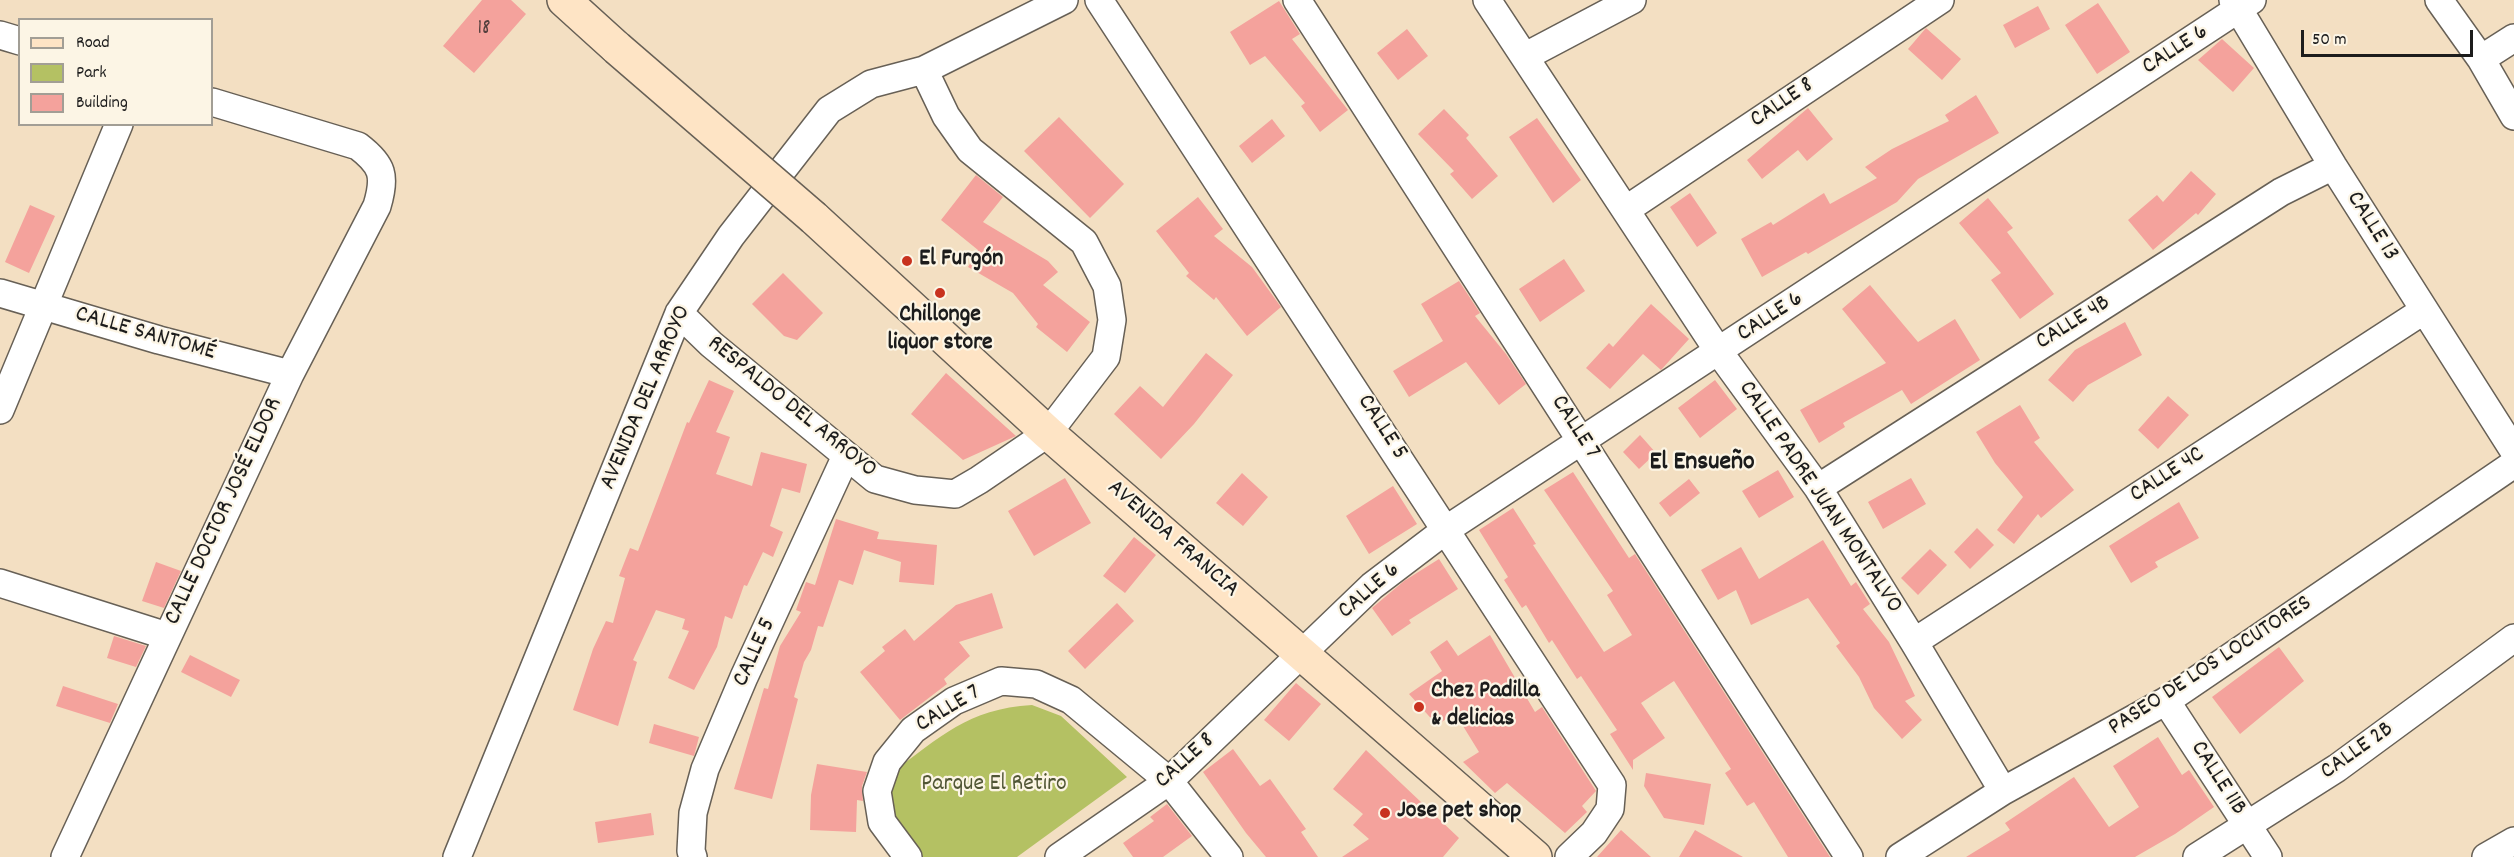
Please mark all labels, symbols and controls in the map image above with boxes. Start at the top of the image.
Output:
house number: 18 [477,17,491,43]
legend [18,18,213,126]
scale bar [2304,18,2476,56]
street label: CALLE 6 [2138,19,2214,83]
text: 50 m [2312,28,2347,53]
text: Road [76,31,110,56]
text: Park [76,61,107,86]
street label: CALLE 8 [1746,72,1820,136]
text: Building [76,91,128,116]
street label: CALLE 13 [2338,187,2404,267]
place label: El Furgón [919,247,1003,275]
marker: El Furgón [900,254,914,268]
marker: Chillonge liquor store [933,286,947,300]
street label: CALLE 6 [1733,286,1809,350]
street label: CALLE 4B [2031,290,2117,358]
street label: CALLE SANTOMÉ [71,301,219,369]
street label: AVENIDA DEL ARROYO [595,302,699,494]
place label: Chillonge liquor store [887,303,993,359]
street label: RESPALDO DEL ARROYO [700,331,882,485]
street label: CALLE PADRE JUAN MONTALVO [1731,376,1907,620]
street label: CALLE 5 [1349,390,1413,466]
street label: CALLE 7 [1543,391,1605,465]
street label: CALLE DOCTOR JOSÉ ELDOR [160,394,290,630]
street label: CALLE 4C [2125,441,2211,511]
district label: El Ensueño [1650,448,1754,480]
street label: AVENIDA FRANCIA [1100,475,1244,605]
street label: CALLE 6 [1333,557,1407,627]
street label: PASEO DE LOS LOCUTORES [2104,590,2318,744]
street label: CALLE 5 [728,614,784,692]
place label: Chez Padilla & delicias [1431,679,1540,735]
street label: CALLE 7 [912,680,986,740]
marker: Chez Padilla & delicias [1412,700,1426,714]
street label: CALLE 2B [2316,716,2400,788]
street label: CALLE 8 [1150,728,1222,796]
street label: CALLE 11B [2182,736,2252,822]
park label: Parque El Retiro [921,772,1067,800]
place label: Jose pet shop [1397,799,1521,827]
marker: Jose pet shop [1378,806,1392,820]

